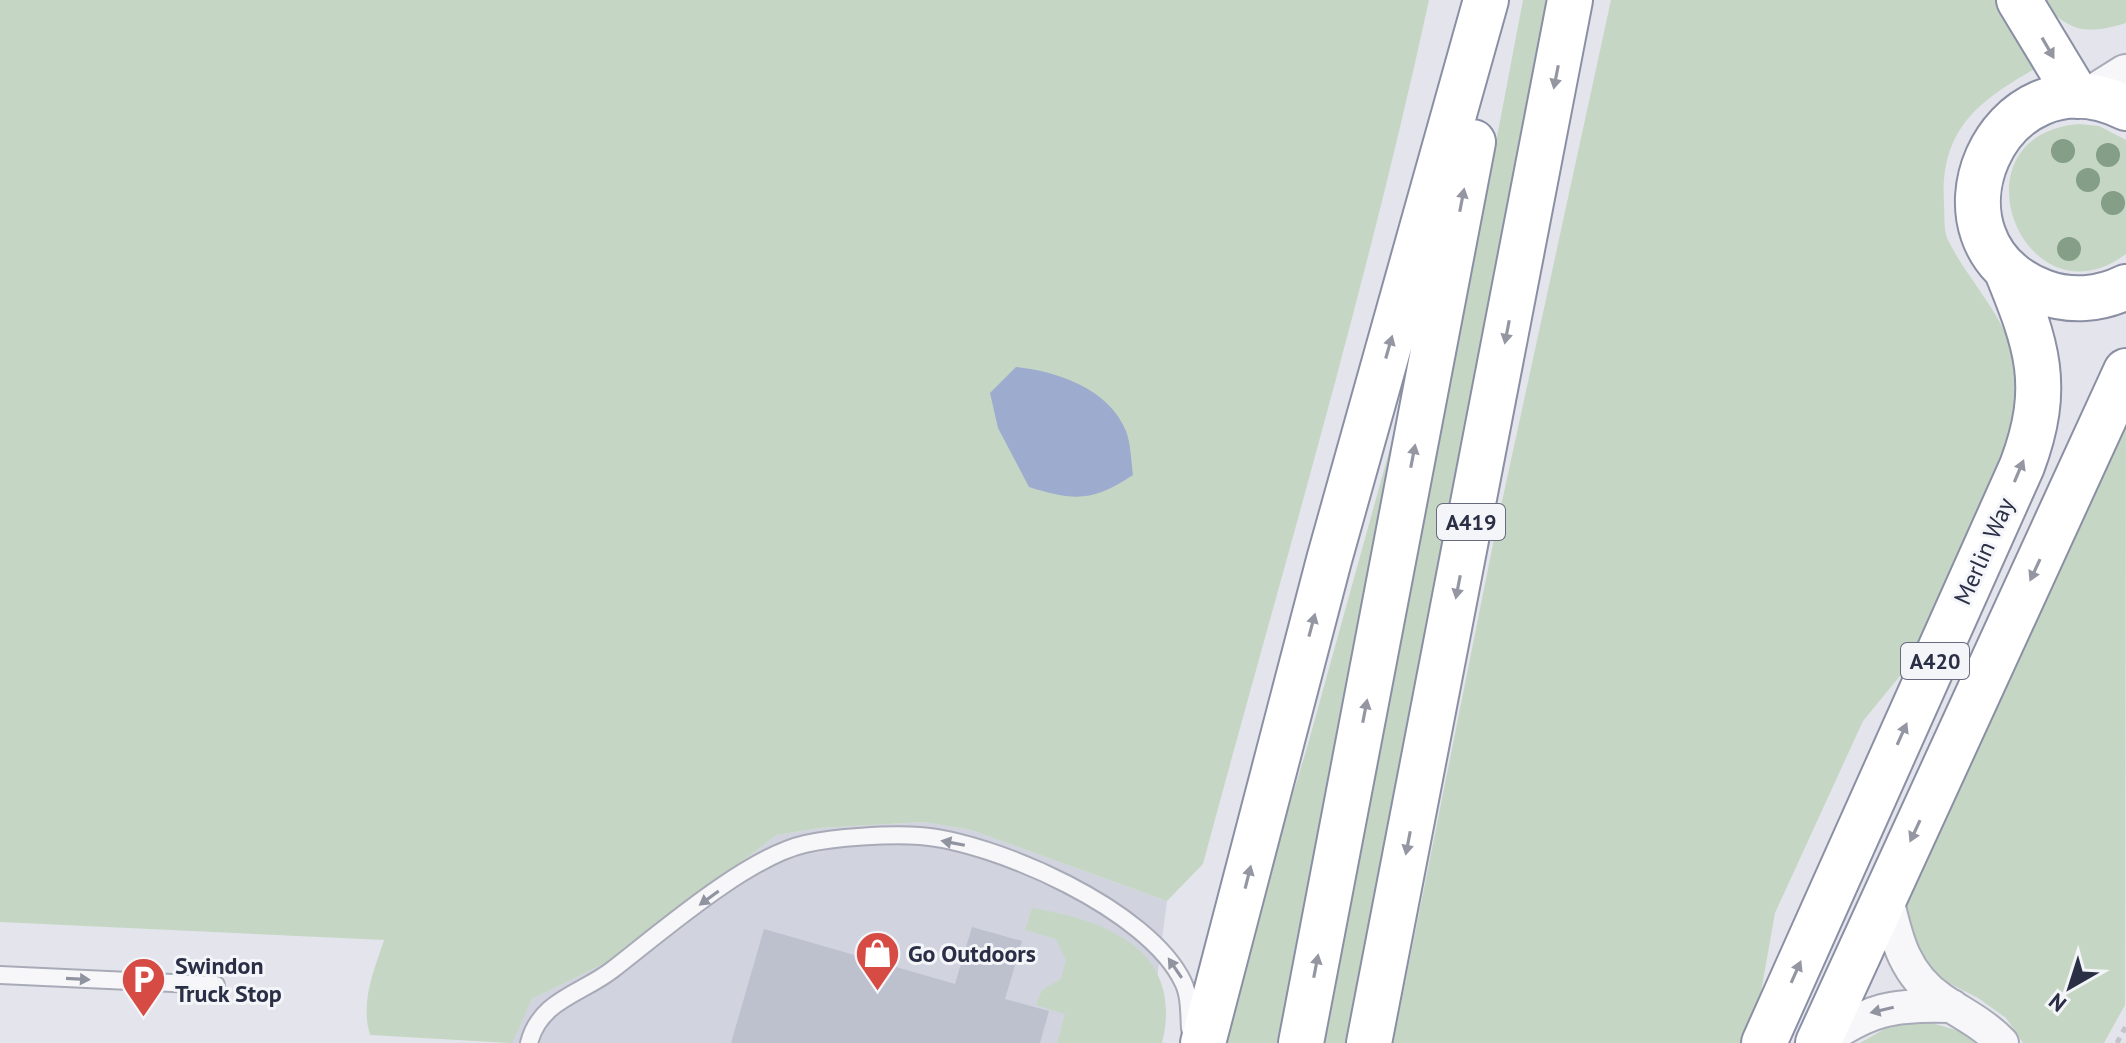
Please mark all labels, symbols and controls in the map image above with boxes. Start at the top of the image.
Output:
one-way arrow [2041,37,2055,59]
one-way arrow [1549,64,1561,89]
one-way arrow [1456,187,1468,212]
one-way arrow [1500,320,1513,345]
one-way arrow [1383,335,1395,360]
one-way arrow [1408,443,1420,468]
one-way arrow [2012,459,2025,483]
street label: Merlin Way [1947,493,2021,609]
road number: A419 [1437,504,1505,540]
one-way arrow [2028,558,2042,581]
one-way arrow [1452,575,1464,600]
one-way arrow [1306,612,1318,637]
road number: A420 [1901,643,1969,679]
one-way arrow [1359,698,1371,723]
one-way arrow [1895,723,1909,746]
one-way arrow [1908,820,1922,843]
one-way arrow [1402,830,1414,855]
one-way arrow [941,836,966,849]
one-way arrow [1243,864,1255,889]
one-way arrow [698,890,720,906]
shop icon: Go Outdoors [853,929,901,992]
place label: Go Outdoors [908,938,1036,969]
north arrow [2030,947,2110,1027]
place label: Swindon Truck Stop [175,950,282,1009]
one-way arrow [1310,954,1322,979]
parking icon: Swindon Truck Stop [120,955,168,1018]
one-way arrow [1167,958,1182,979]
one-way arrow [1789,960,1803,984]
one-way arrow [66,972,91,985]
text: N [2043,987,2072,1018]
one-way arrow [1869,1004,1894,1016]

